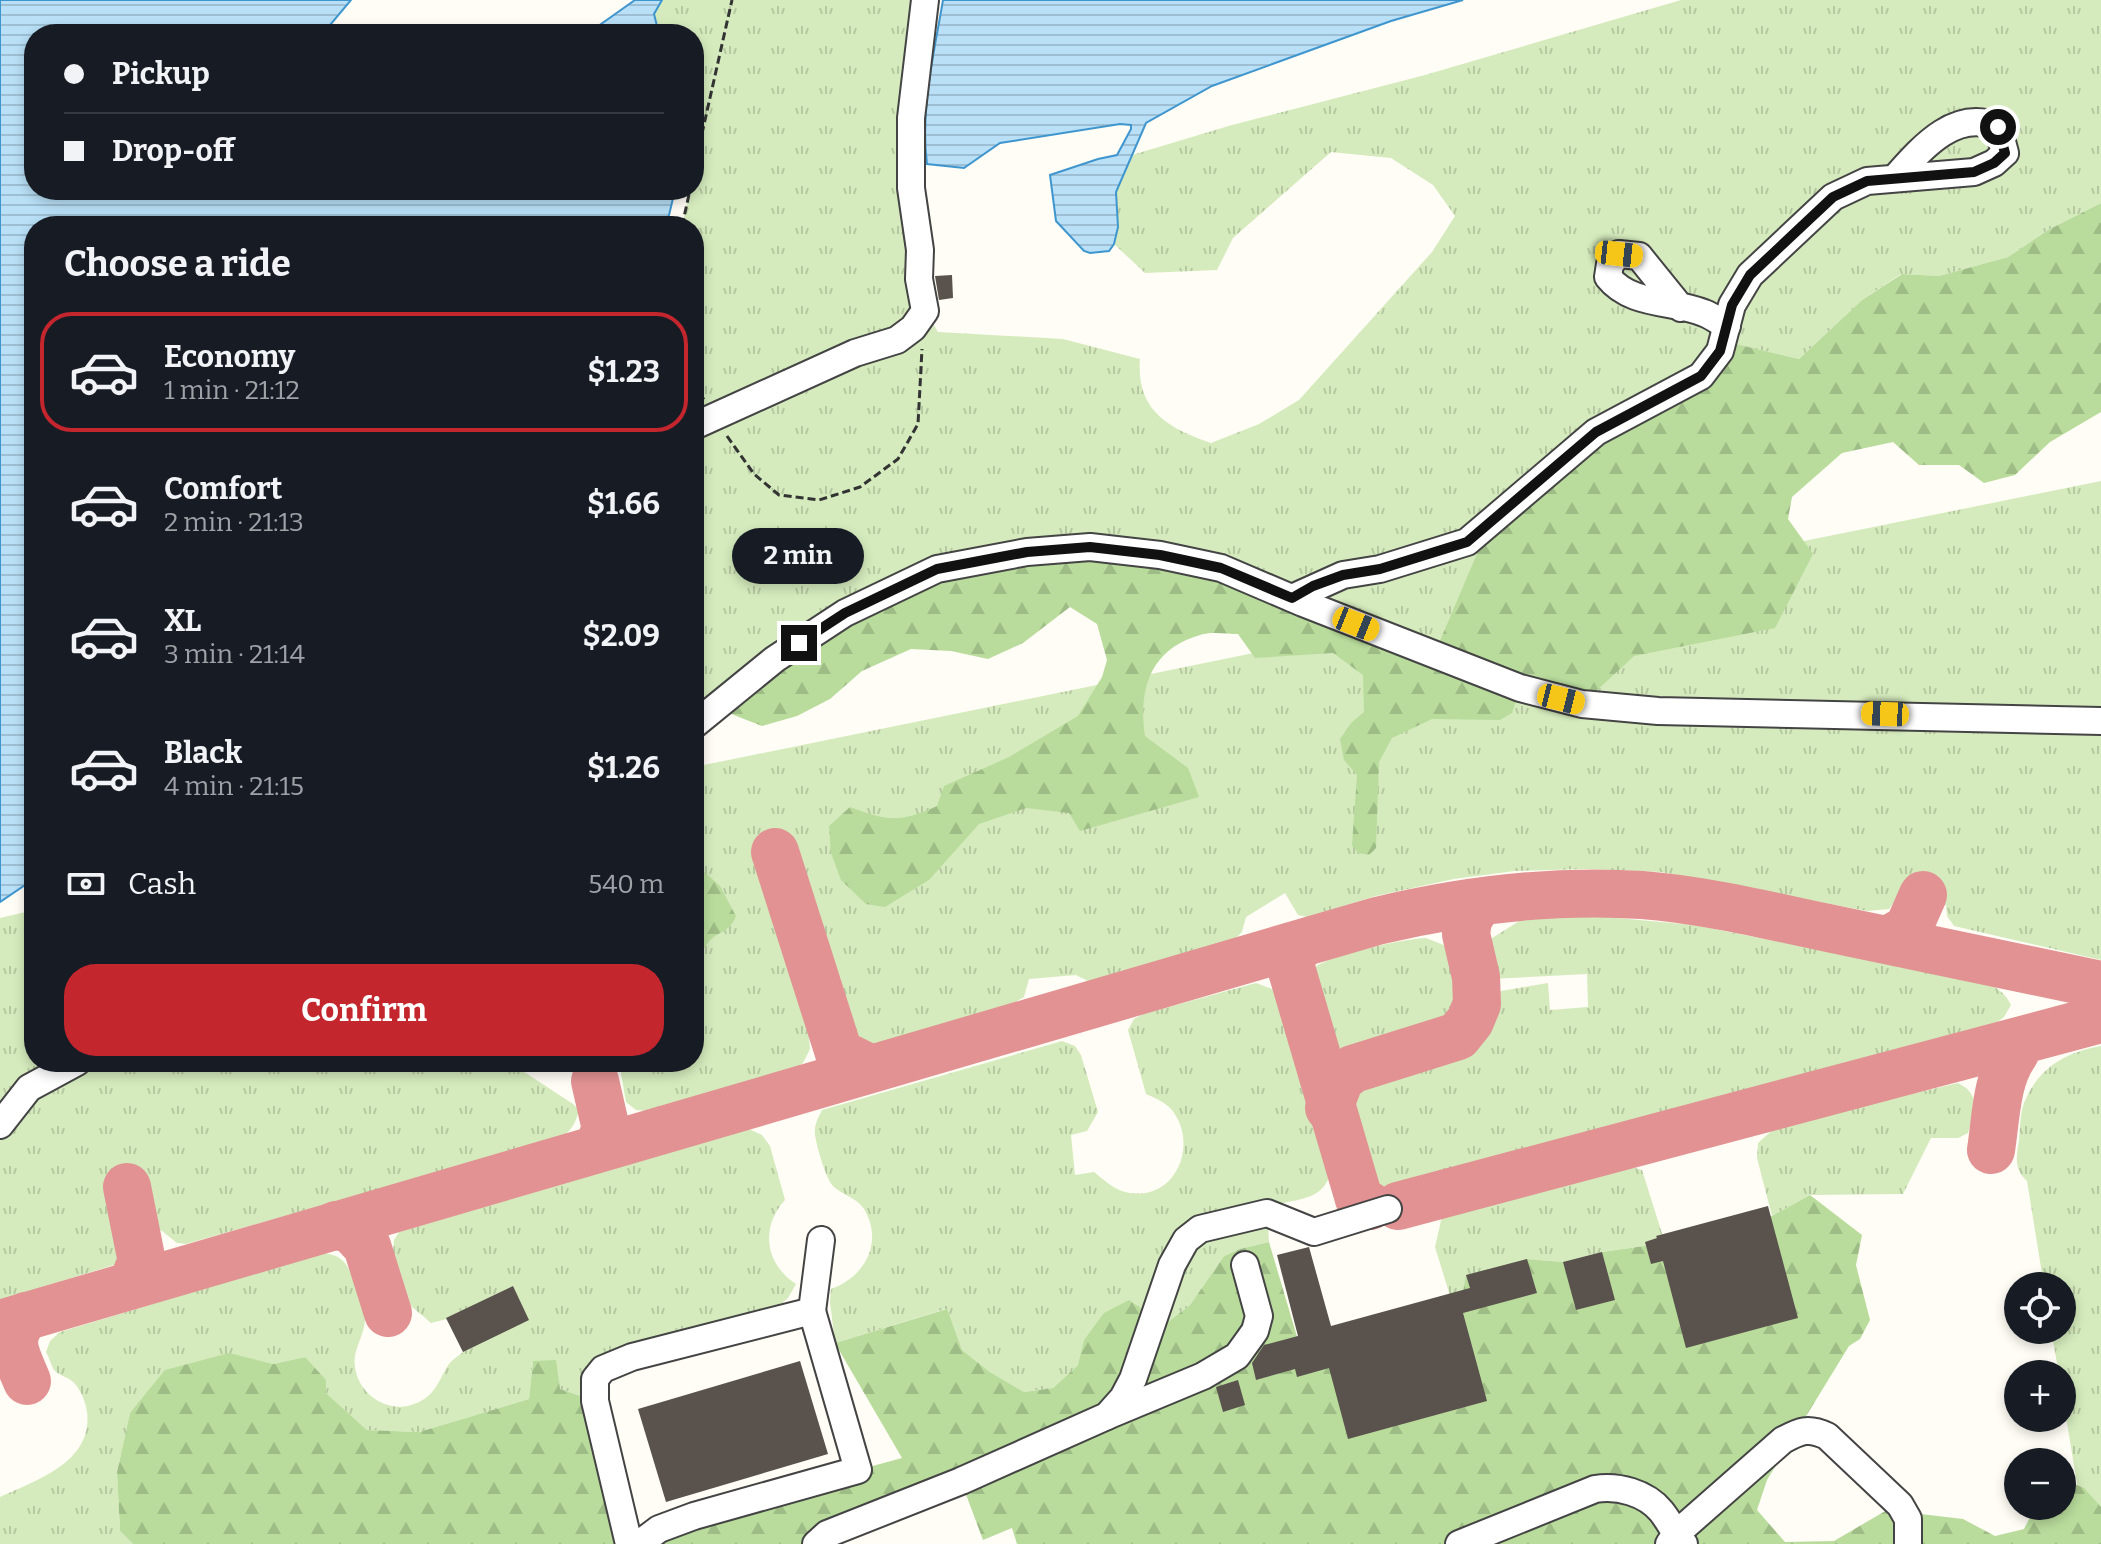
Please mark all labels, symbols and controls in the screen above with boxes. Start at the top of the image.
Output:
text: Pickup [112,56,210,92]
route start [1980,109,2016,145]
text: Drop-off [112,133,234,169]
car [1594,240,1644,268]
text: Choose a ride [64,242,291,286]
icon: car [68,336,140,408]
text: Economy [164,339,295,375]
text: $1.23 [588,354,660,390]
text: 1 min · 21:12 [164,375,300,406]
icon: car [68,468,140,540]
text: Comfort [164,471,282,507]
text: $1.66 [587,486,660,522]
text: 2 min · 21:13 [164,507,304,538]
callout: 2 min [733,527,865,583]
text: 2 min [763,540,833,571]
icon: car [68,600,140,672]
text: XL [164,603,201,639]
car [1329,604,1383,644]
text: $2.09 [582,618,660,654]
route end [781,625,817,661]
text: 3 min · 21:14 [164,639,305,670]
car [1535,682,1587,716]
car [1861,701,1909,727]
icon: car [68,732,140,804]
text: Black [164,735,242,771]
text: $1.26 [587,750,660,786]
text: 4 min · 21:15 [164,771,304,802]
icon: cash [64,862,108,906]
text: Cash [128,866,196,902]
text: 540 m [588,869,664,900]
button: Confirm [64,964,664,1056]
map controls [2004,1272,2076,1520]
button: locate [2004,1272,2076,1344]
button: + [2004,1360,2076,1432]
button: − [2004,1448,2076,1520]

